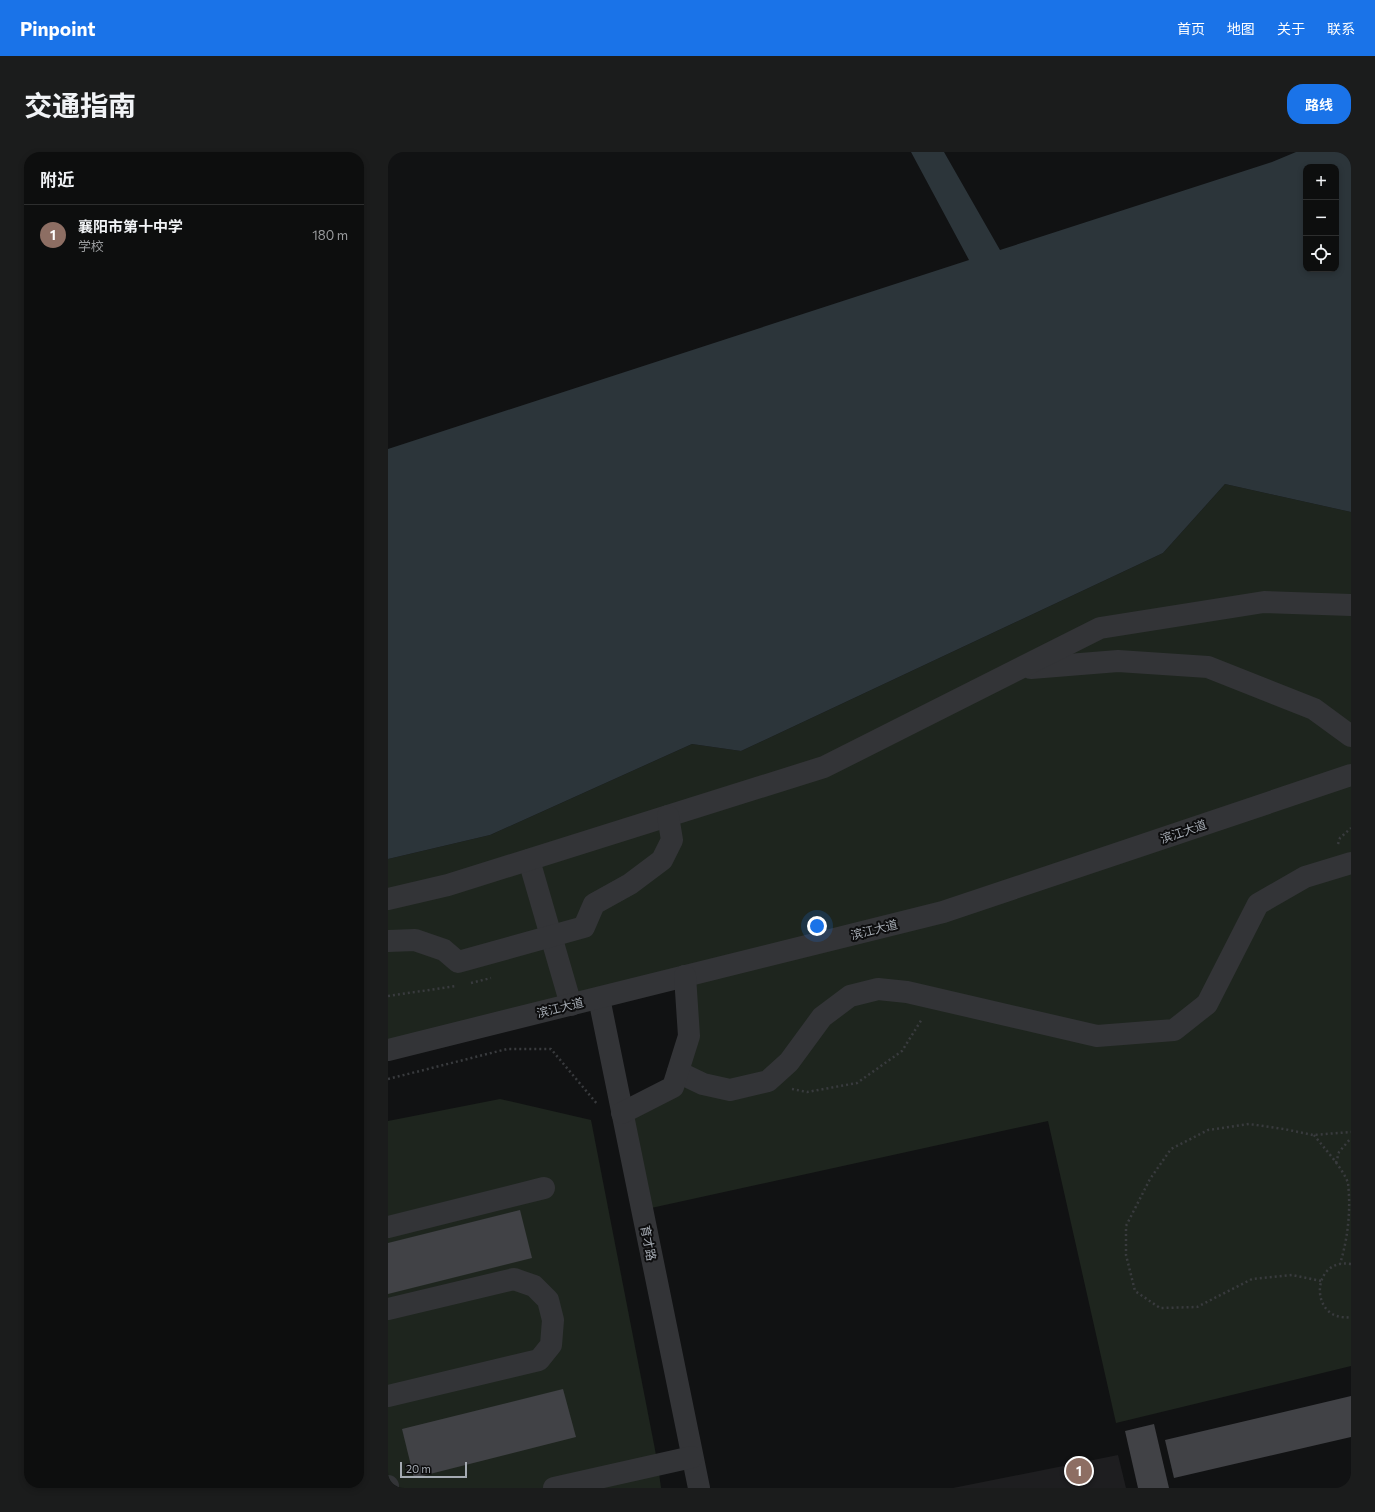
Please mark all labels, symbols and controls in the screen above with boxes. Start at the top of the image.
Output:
text: Pinpoint [20,17,96,40]
text: 首页 [1177,20,1205,37]
text: 地图 [1227,20,1255,37]
text: 关于 [1277,20,1305,37]
text: 联系 [1327,20,1355,37]
button: 路线 [1287,84,1351,124]
text: 交通指南 [24,88,136,122]
map controls [1303,164,1339,272]
button: + [1303,164,1339,200]
text: 附近 [40,169,74,190]
button: − [1303,200,1339,236]
text: 襄阳市第十中学 [78,217,183,235]
text: 1 [50,227,56,243]
text: 180 m [312,227,348,243]
button: locate [1303,236,1339,272]
text: 学校 [78,238,104,254]
street label: 滨江大道 [1158,817,1208,845]
your location [807,916,827,936]
street label: 滨江大道 [849,916,899,942]
street label: 滨江大道 [535,994,585,1020]
street label: 育才路 [639,1224,659,1262]
pin: 1 [1066,1456,1092,1486]
scale bar [400,1460,467,1479]
text: 20 m [406,1462,431,1475]

